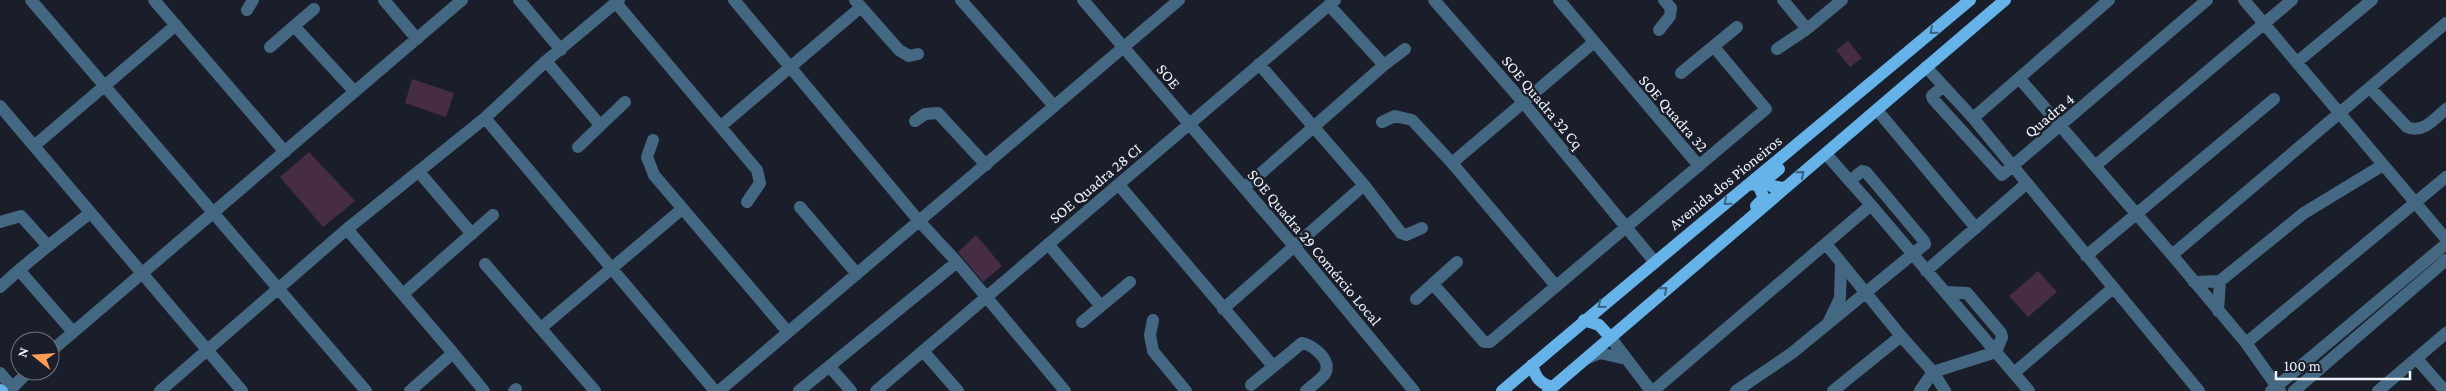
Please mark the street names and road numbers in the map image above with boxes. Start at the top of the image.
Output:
street label: SOE Quadra 32 Cq [1498,52,1587,154]
street label: SOE [1153,61,1184,92]
street label: SOE Quadra 32 [1636,72,1712,155]
street label: Quadra 4 [2021,90,2077,141]
street label: Avenida dos Pioneiros [1666,132,1785,233]
street label: SOE Quadra 28 CI [1046,140,1145,227]
street label: SOE Quadra 29 Comércio Local [1244,166,1385,329]

